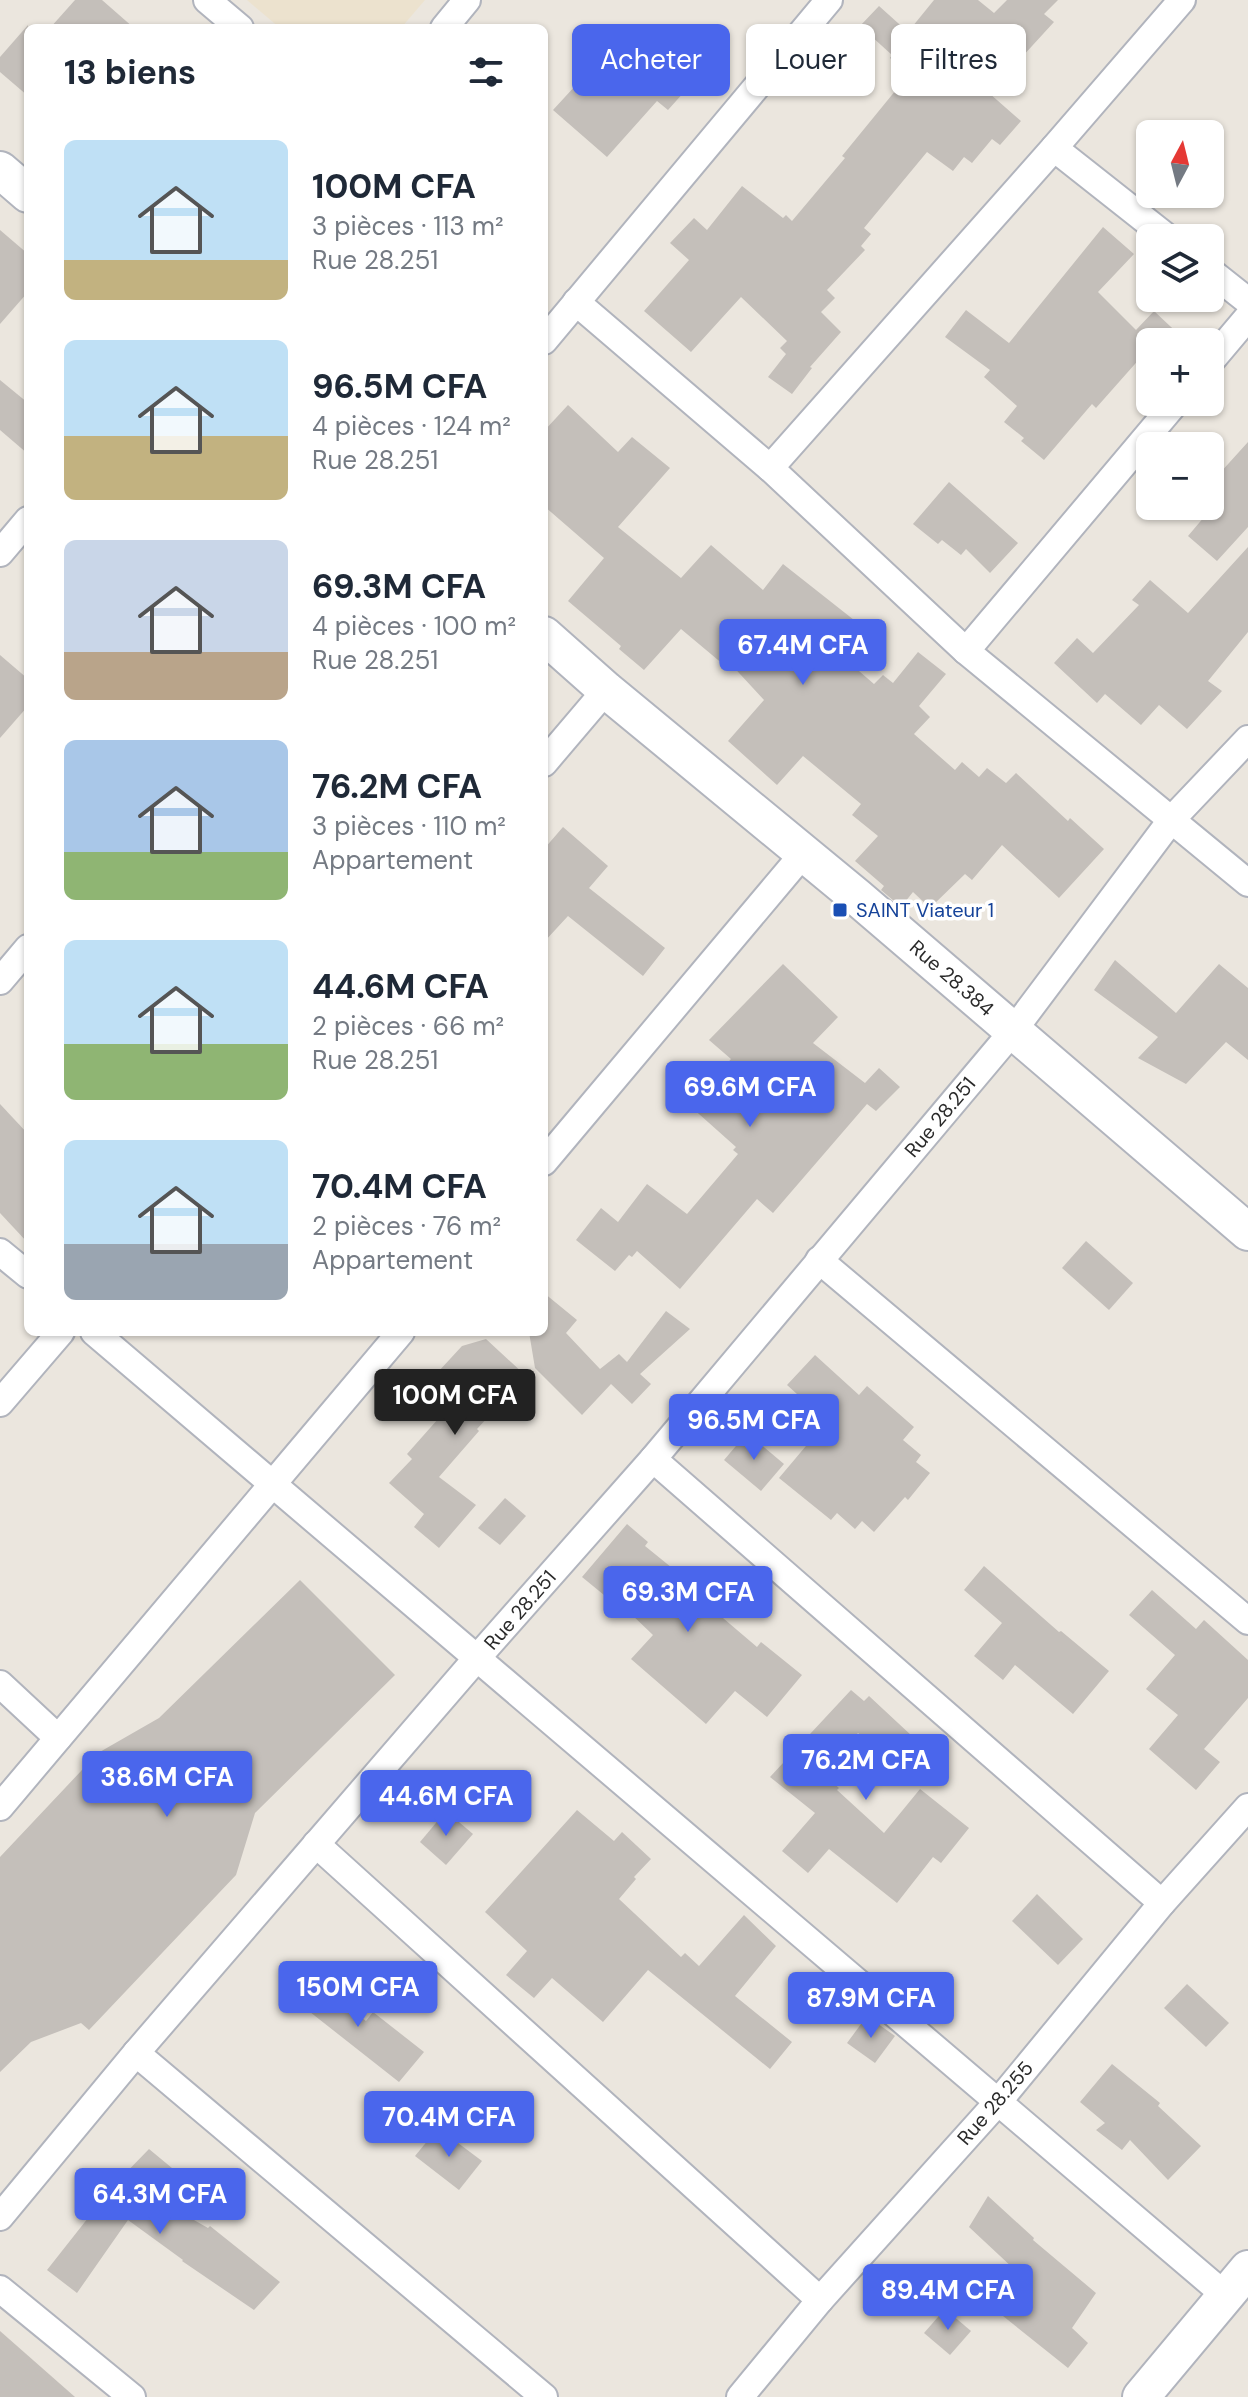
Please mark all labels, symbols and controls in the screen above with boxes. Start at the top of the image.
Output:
chip: Acheter [572,24,730,96]
chip: Louer [746,24,875,96]
chip: Filtres [891,24,1026,96]
text: 13 biens [64,50,196,95]
icon: filters [464,50,508,94]
north arrow [1136,120,1224,208]
map controls [1136,120,1224,520]
text: 100M CFA [312,164,476,209]
icon: home [128,172,224,268]
text: 3 pièces · 113 m² [312,209,504,243]
button: layers [1136,224,1224,312]
text: Rue 28.251 [312,243,438,277]
button: + [1136,328,1224,416]
text: 96.5M CFA [312,364,487,409]
icon: home [128,372,224,468]
text: 4 pièces · 124 m² [312,409,511,443]
button: − [1136,432,1224,520]
text: Rue 28.251 [312,443,438,477]
text: 69.3M CFA [312,564,486,609]
icon: home [128,572,224,668]
text: 4 pièces · 100 m² [312,609,516,643]
pin: 67.4M CFA [711,619,895,687]
text: 67.4M CFA [737,628,869,662]
text: Rue 28.251 [312,643,438,677]
text: 76.2M CFA [312,764,482,809]
icon: home [128,772,224,868]
text: 3 pièces · 110 m² [312,809,506,843]
text: Appartement [312,843,473,877]
place label: SAINT Viateur 1 [856,897,994,923]
marker: SAINT Viateur 1 [831,901,849,919]
street label: Rue 28.384 [904,934,1000,1022]
text: 44.6M CFA [312,964,489,1009]
icon: home [128,972,224,1068]
text: 2 pièces · 66 m² [312,1009,504,1043]
text: Rue 28.251 [312,1043,438,1077]
pin: 69.6M CFA [658,1061,842,1129]
text: 69.6M CFA [683,1070,817,1104]
street label: Rue 28.251 [899,1071,981,1163]
text: 70.4M CFA [312,1164,487,1209]
icon: home [128,1172,224,1268]
text: 2 pièces · 76 m² [312,1209,501,1243]
text: Appartement [312,1243,473,1277]
pin: 100M CFA [372,1369,538,1437]
text: 100M CFA [392,1378,518,1412]
pin: 96.5M CFA [662,1394,846,1462]
text: 96.5M CFA [687,1403,821,1437]
street label: Rue 28.251 [478,1565,562,1655]
pin: 69.3M CFA [596,1566,780,1634]
text: 69.3M CFA [621,1575,755,1609]
pin: 76.2M CFA [774,1734,958,1802]
text: 76.2M CFA [801,1743,931,1777]
pin: 38.6M CFA [75,1751,259,1819]
text: 38.6M CFA [100,1760,234,1794]
pin: 44.6M CFA [354,1770,538,1838]
text: 44.6M CFA [378,1779,514,1813]
pin: 150M CFA [275,1961,441,2029]
text: 150M CFA [296,1970,420,2004]
pin: 87.9M CFA [779,1972,963,2040]
text: 87.9M CFA [806,1981,936,2015]
street label: Rue 28.255 [951,2056,1039,2150]
pin: 70.4M CFA [357,2091,541,2159]
text: 70.4M CFA [382,2100,516,2134]
pin: 64.3M CFA [68,2168,252,2236]
text: 64.3M CFA [93,2177,227,2211]
pin: 89.4M CFA [856,2264,1040,2332]
text: 89.4M CFA [881,2273,1015,2307]

